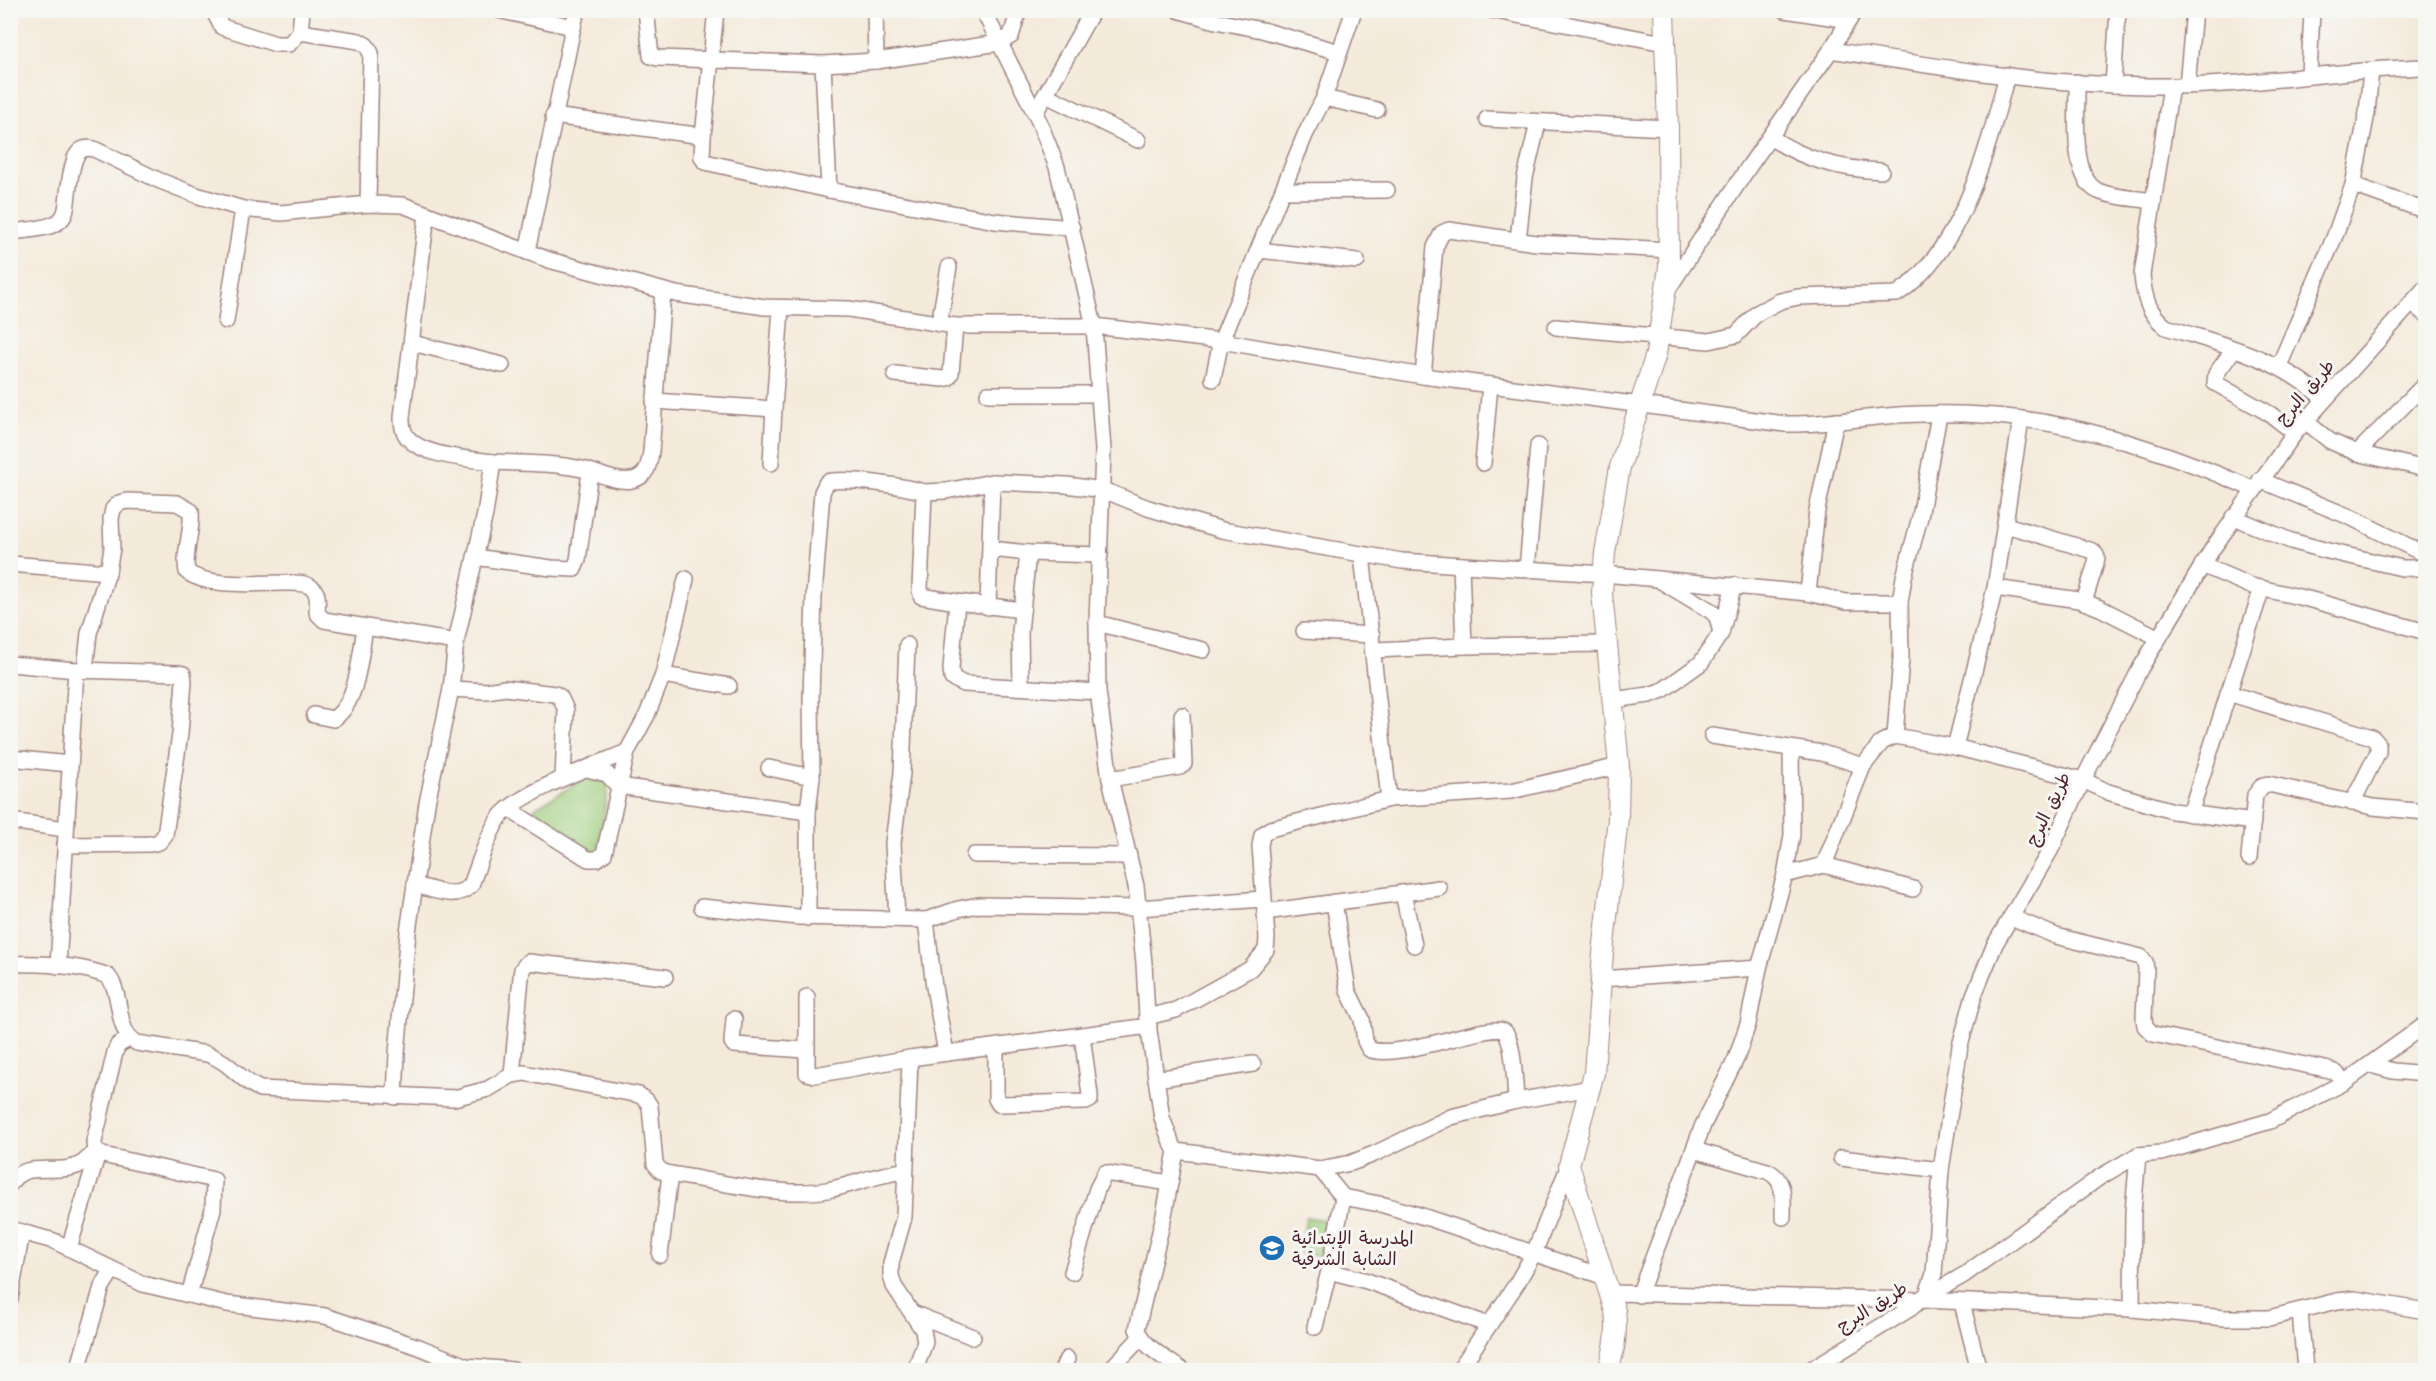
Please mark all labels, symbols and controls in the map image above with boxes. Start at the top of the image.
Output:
street label: طريق البرج [2269,354,2343,432]
street label: طريق البرج [2019,768,2080,852]
place label: المدرسة الإبتدائية الشابة الشرقية [1292,1225,1414,1275]
school or university icon: المدرسة الإبتدائية الشابة الشرقية [1257,1233,1287,1263]
street label: طريق البرج [1831,1275,1914,1342]

